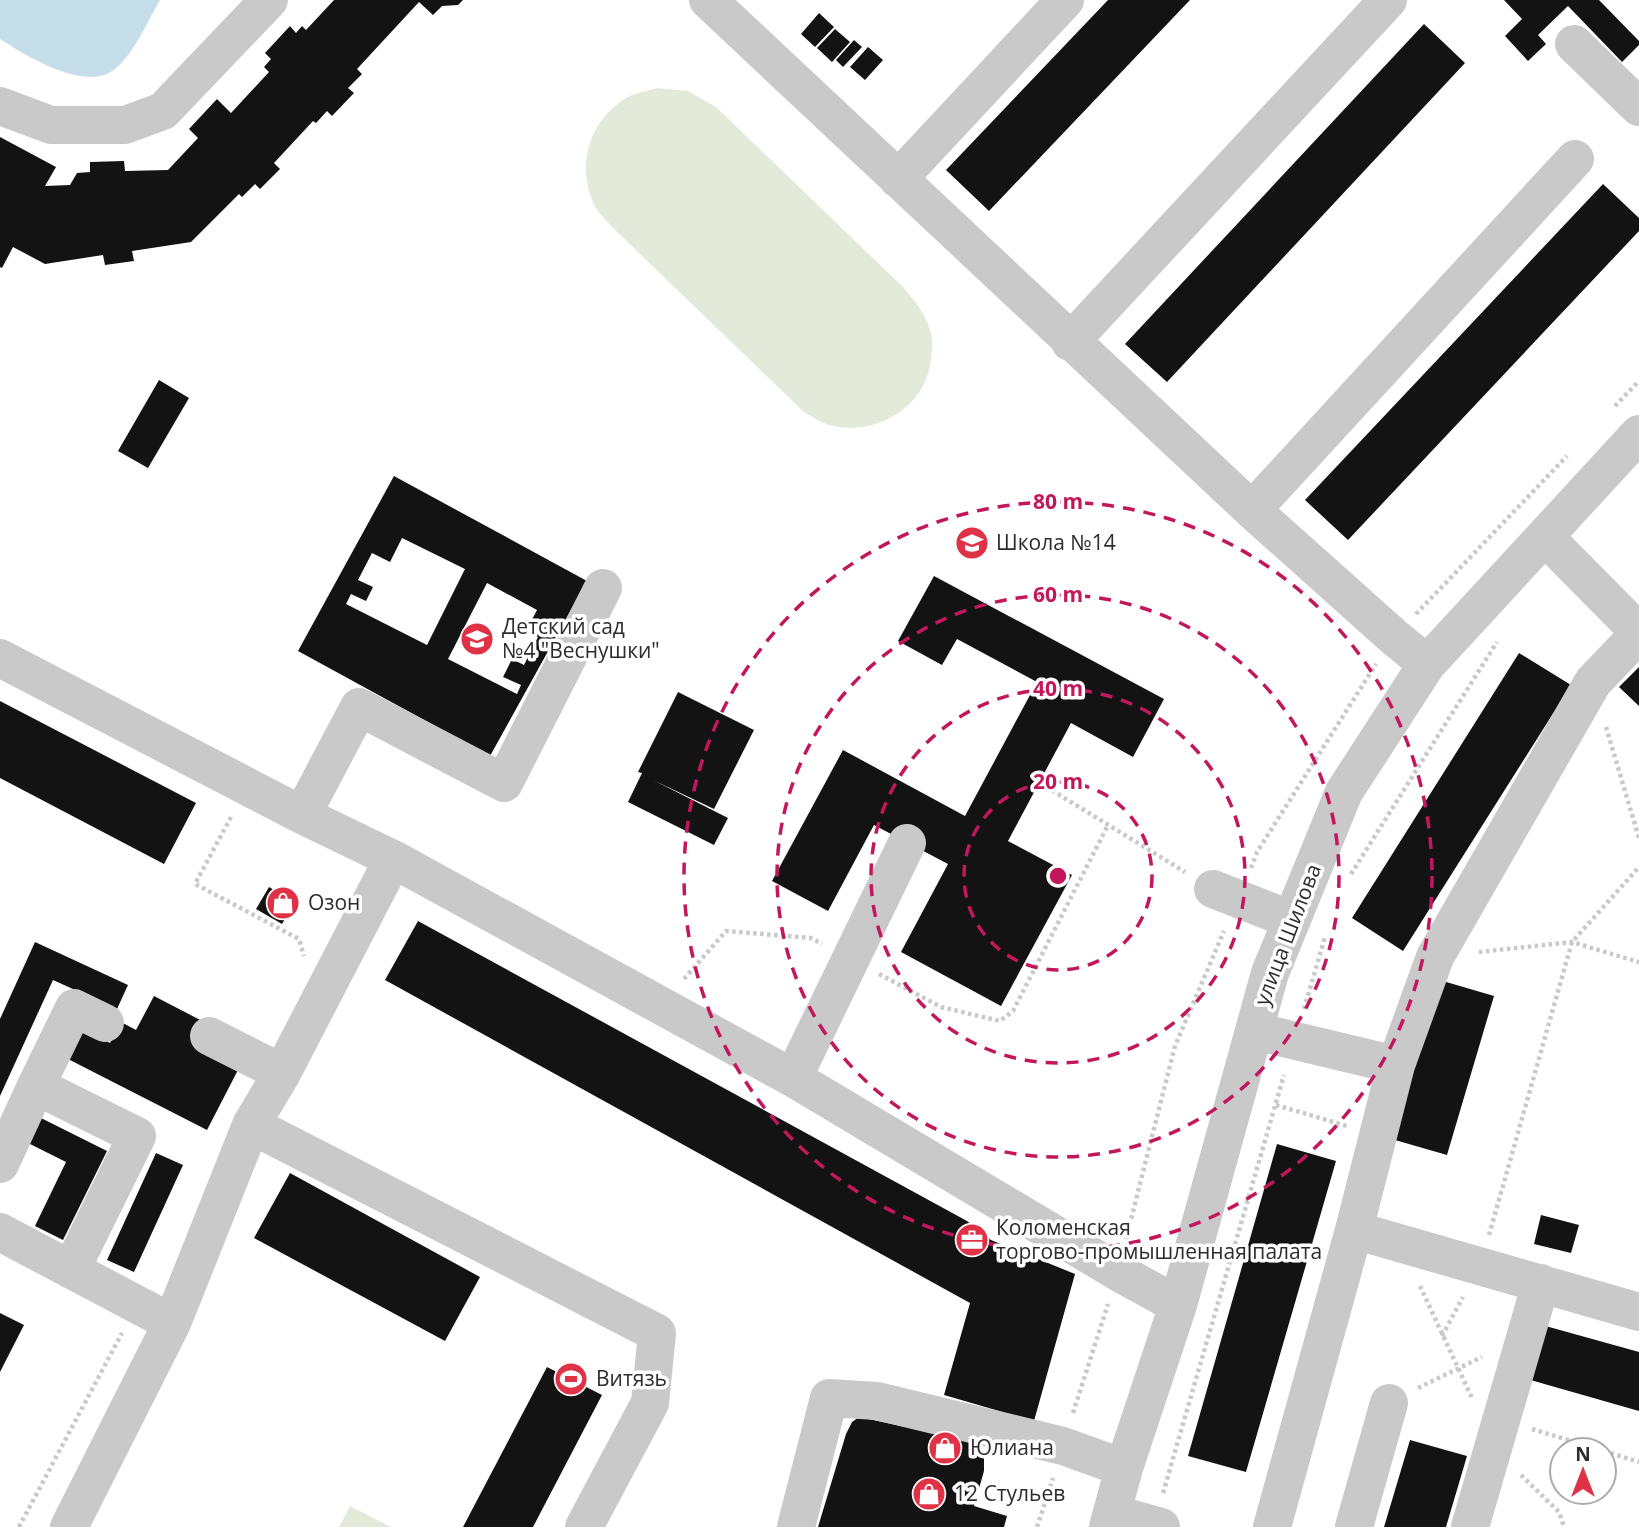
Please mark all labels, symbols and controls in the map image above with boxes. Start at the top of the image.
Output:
text: 80 m [1033,487,1083,515]
school or university icon: Школа №14 [953,524,991,562]
place label: Школа №14 [996,528,1116,556]
text: 60 m [1033,580,1083,608]
place label: Детский сад №4 "Веснушки" [502,612,660,664]
school or university icon: Детский сад №4 "Веснушки" [458,620,496,658]
text: 40 m [1033,674,1083,702]
text: 20 m [1033,767,1083,795]
street label: улица Шилова [1247,860,1327,1009]
centre of rings [1046,864,1070,888]
shop icon: Озон [264,884,302,922]
place label: Озон [308,888,360,916]
place label: Коломенская торгово-промышленная палата [996,1213,1322,1265]
office icon: Коломенская торгово-промышленная палата [953,1221,991,1259]
sports icon: Витязь [552,1360,590,1398]
place label: Витязь [596,1364,667,1392]
shop icon: Юлиана [926,1429,964,1467]
place label: Юлиана [970,1433,1054,1461]
north arrow [1548,1436,1618,1506]
text: N [1575,1441,1591,1467]
shop icon: 12 Стульев [910,1475,948,1513]
place label: 12 Стульев [954,1479,1065,1507]

